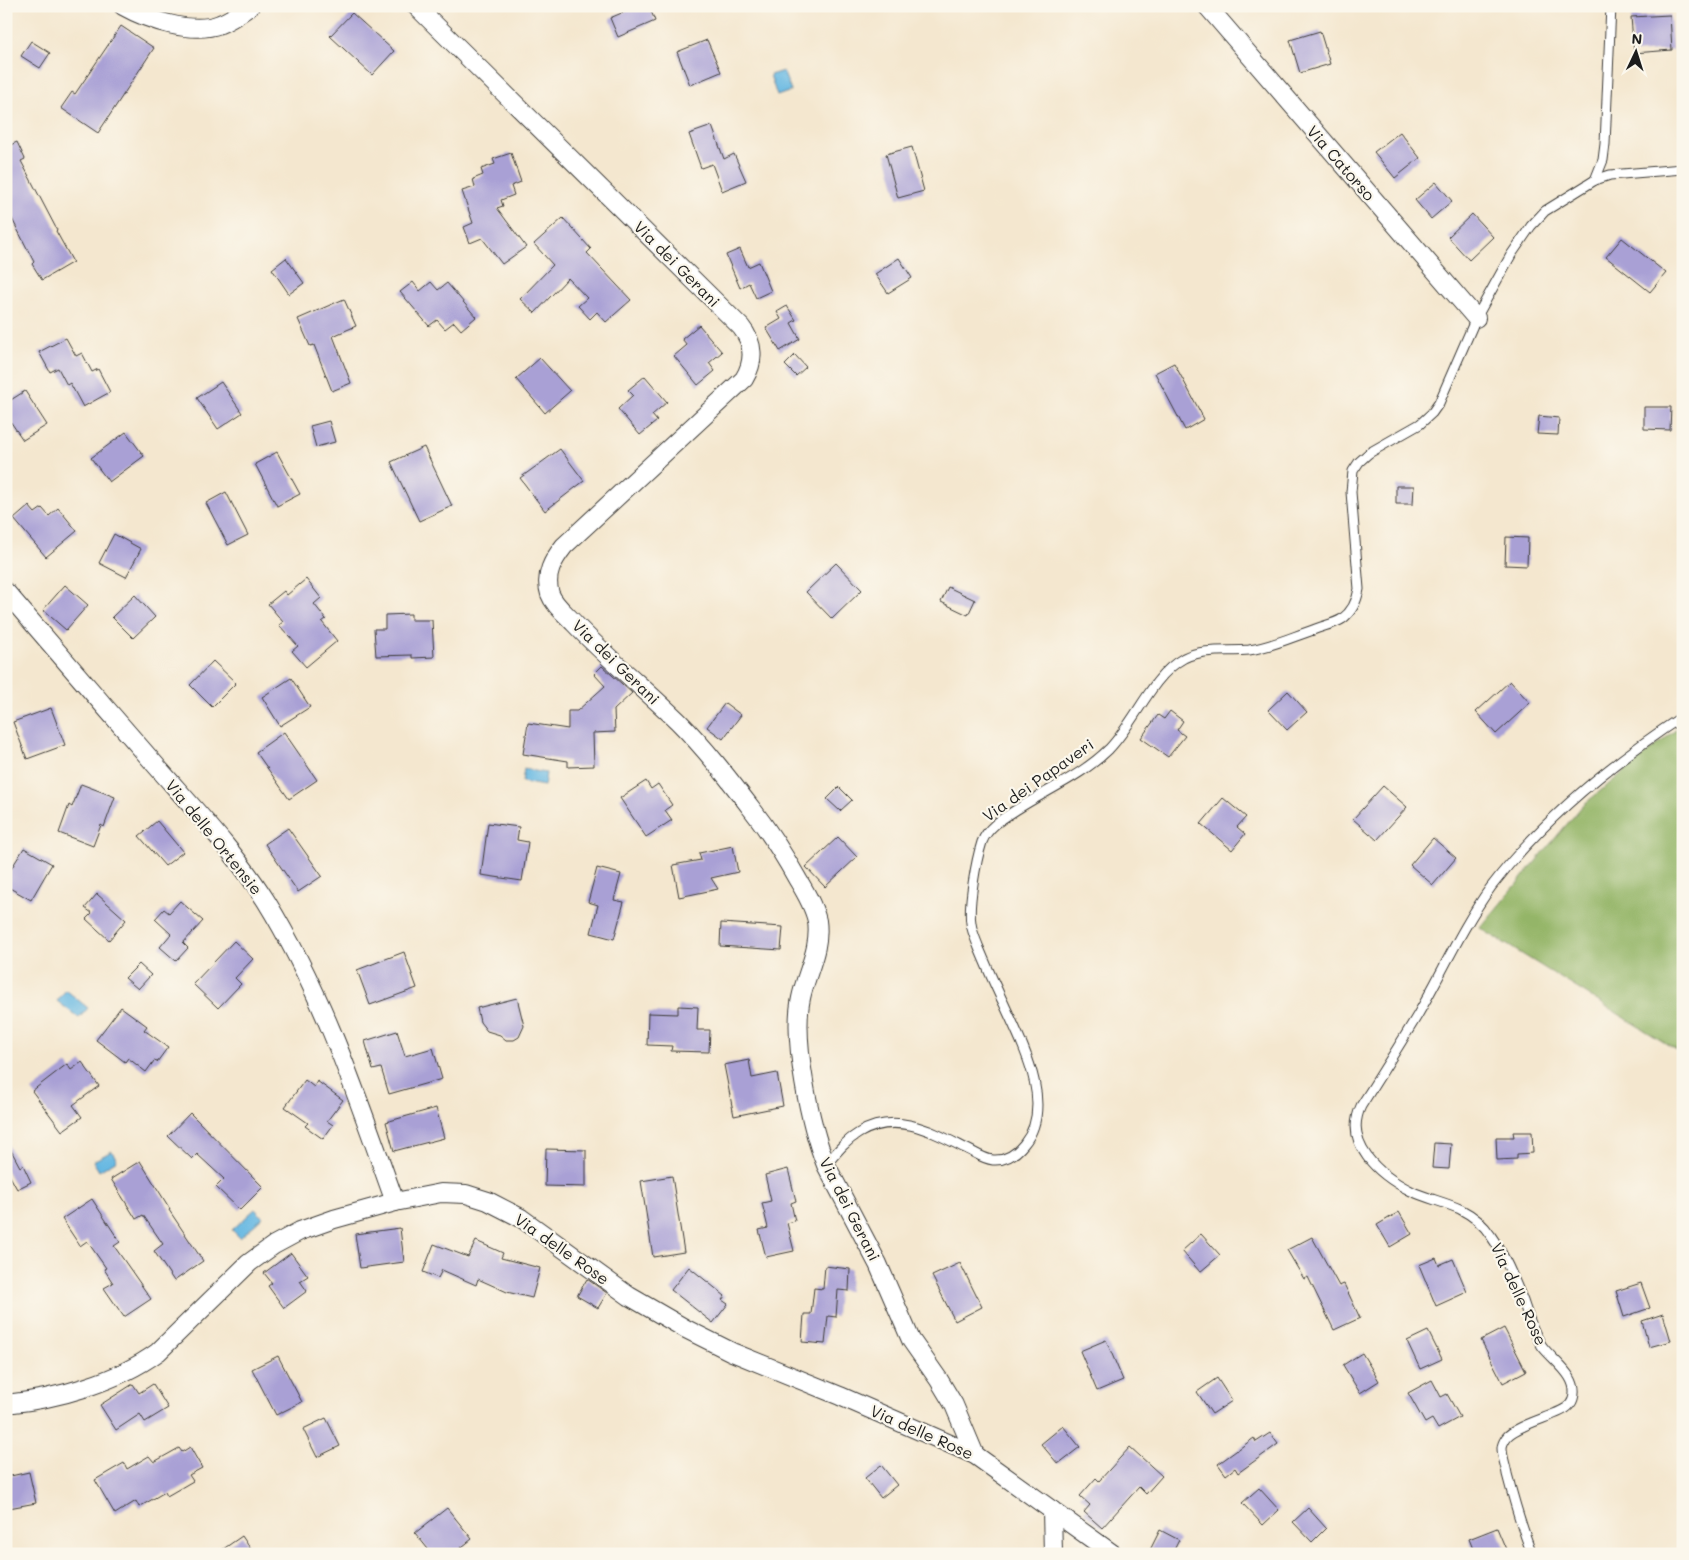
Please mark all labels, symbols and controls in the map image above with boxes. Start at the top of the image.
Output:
north arrow [1612,28,1662,78]
text: N [1631,29,1643,48]
street label: Via Catorso [1303,121,1380,205]
street label: Via dei Gerani [630,216,725,311]
street label: Via dei Gerani [568,615,665,709]
street label: Via dei Papaveri [978,733,1097,826]
street label: Via delle Ortensie [161,775,267,899]
street label: Via dei Gerani [815,1153,886,1264]
street label: Via delle Rose [511,1208,614,1289]
street label: Via delle Rose [1487,1239,1552,1348]
street label: Via delle Rose [867,1399,977,1464]

